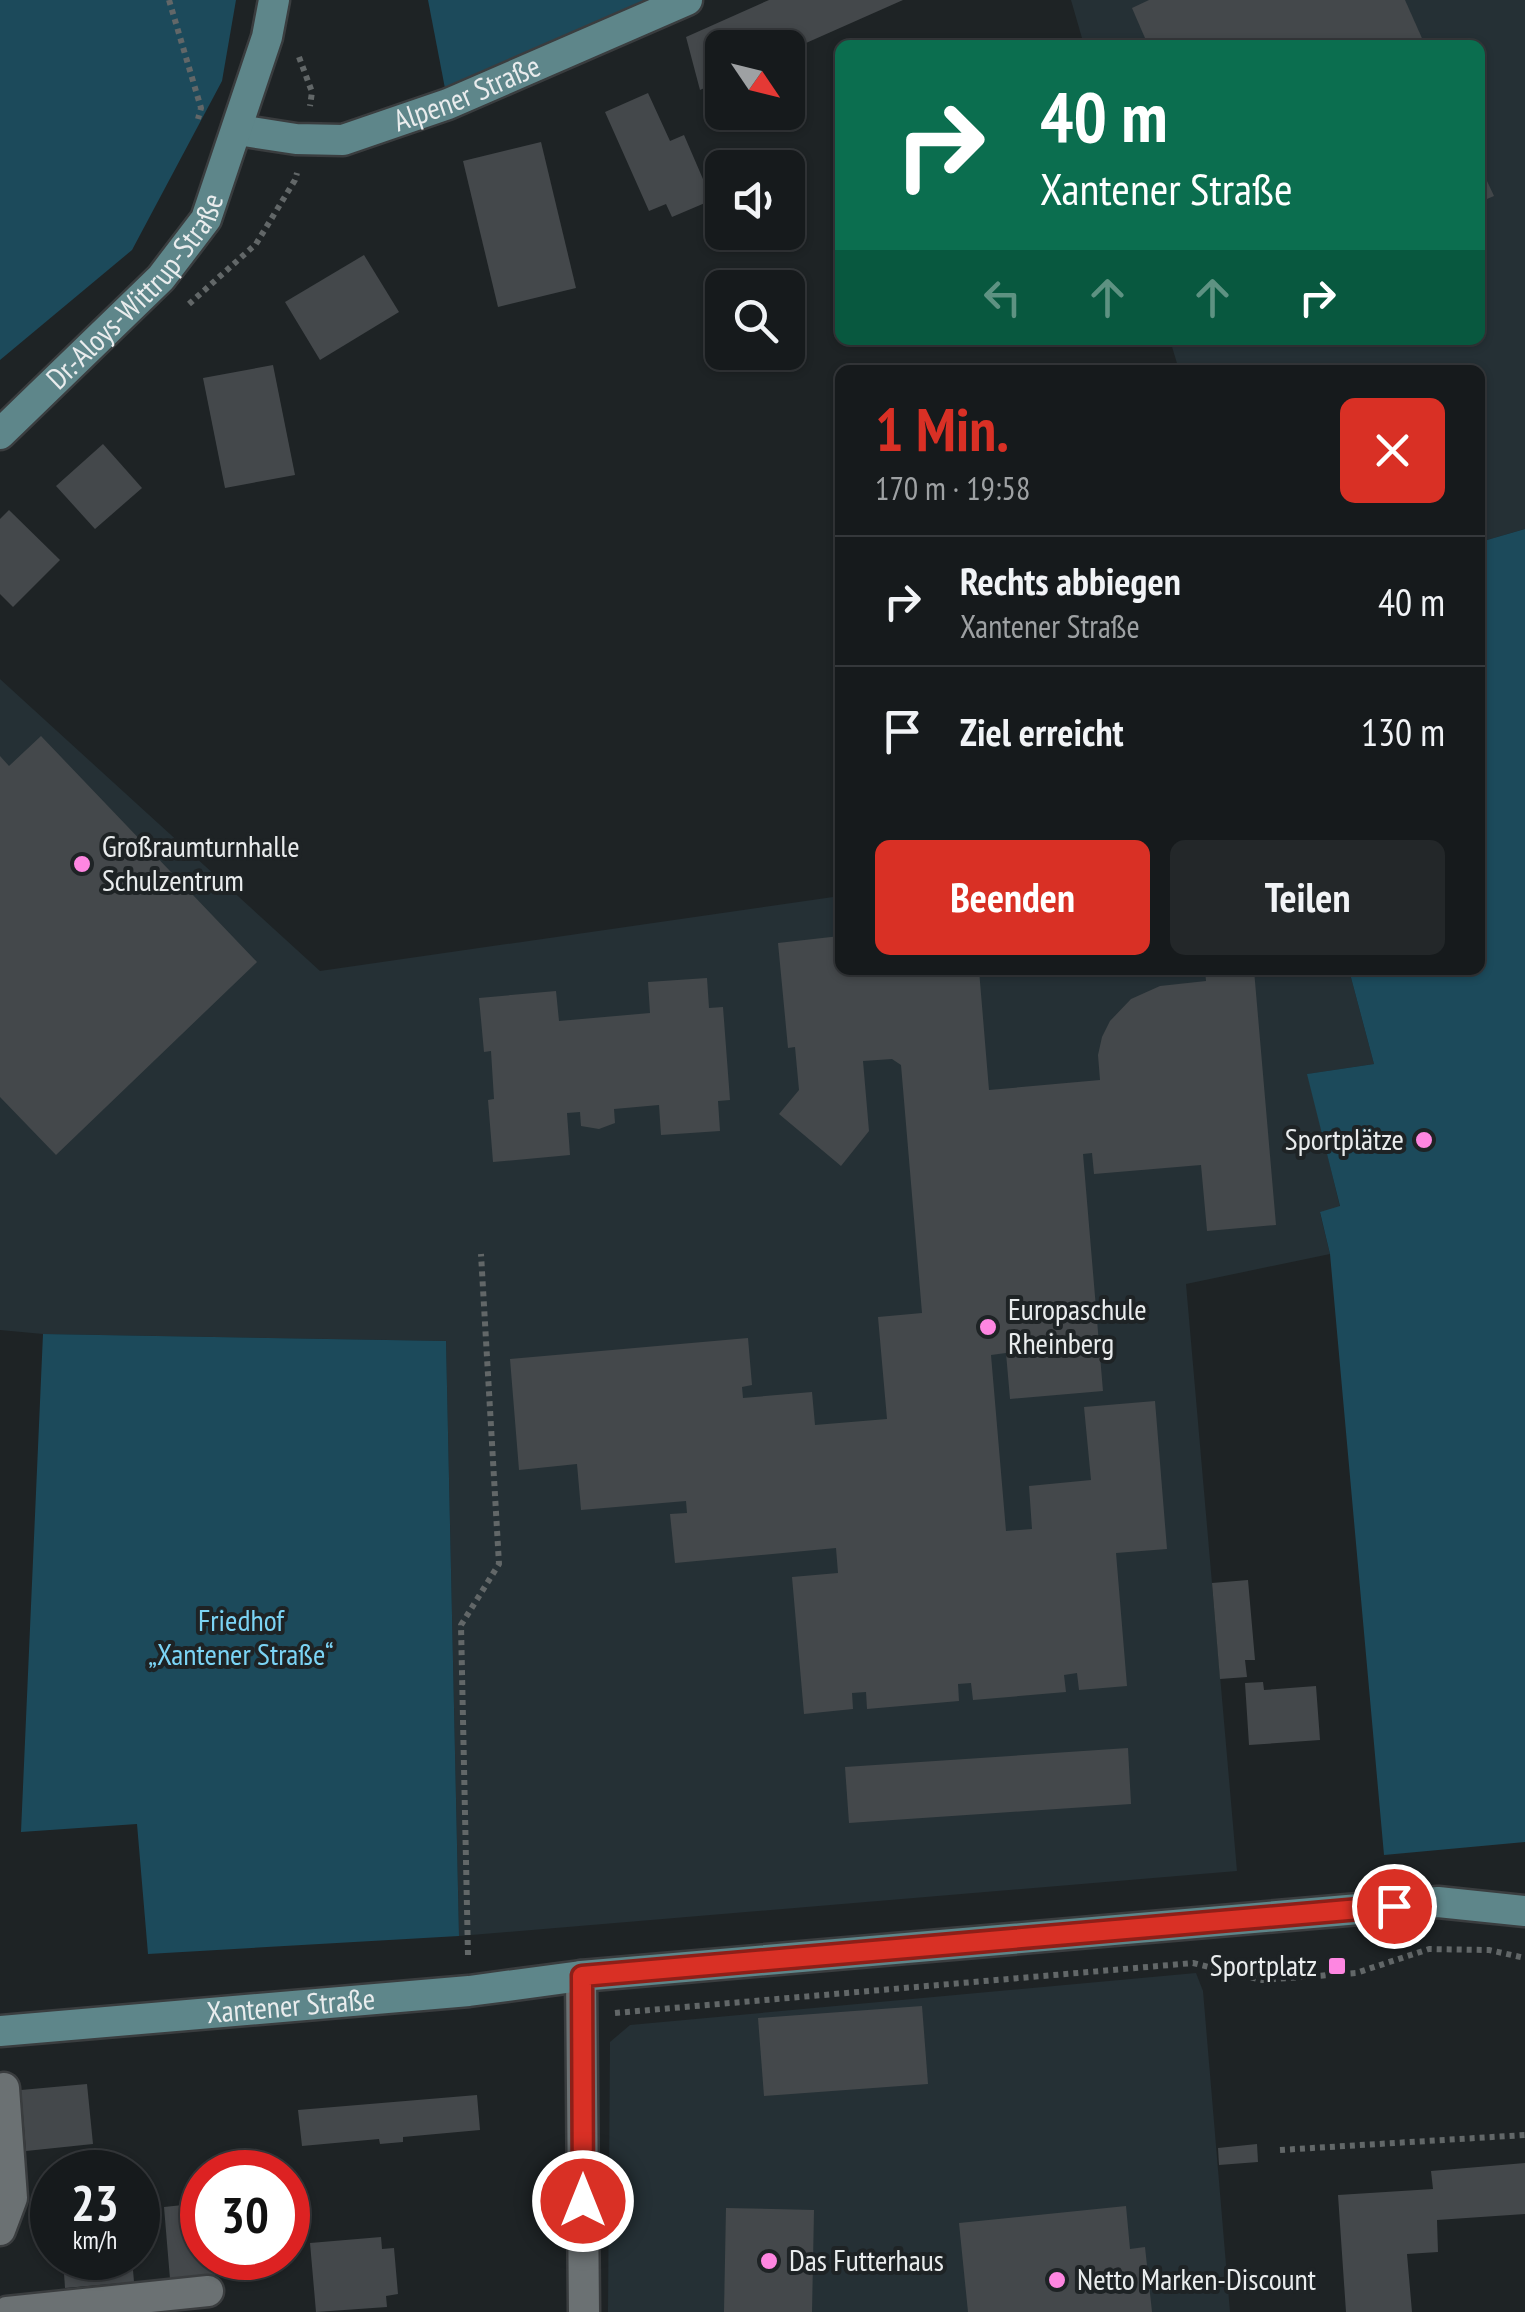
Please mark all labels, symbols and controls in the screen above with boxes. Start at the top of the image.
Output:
north arrow [705,30,805,130]
map controls [705,30,805,370]
street label: Alpener Straße [388,45,546,139]
text: 40 m [1040,71,1168,161]
icon: right [875,80,1005,210]
button: sound [705,150,805,250]
text: Xantener Straße [1040,159,1293,217]
street label: Dr.-Aloys-Wittrup-Straße [37,188,231,397]
button: search [705,270,805,370]
icon: left [975,270,1030,325]
icon: ahead [1080,270,1135,325]
icon: ahead [1185,270,1240,325]
icon: right [1290,270,1345,325]
text: 1 Min. [875,390,1009,468]
button: close [1340,398,1445,503]
text: 170 m · 19:58 [875,467,1030,509]
text: Rechts abbiegen [960,556,1181,605]
icon: right [875,574,930,629]
text: 40 m [1378,577,1445,626]
text: Xantener Straße [960,605,1140,647]
icon: arrive [875,704,930,759]
text: Ziel erreicht [960,707,1124,756]
text: 130 m [1361,707,1445,756]
place label: Großraumturnhalle Schulzentrum [102,826,300,899]
button: Beenden [875,840,1150,955]
button: Teilen [1170,840,1445,955]
marker: Großraumturnhalle Schulzentrum [71,853,93,875]
place label: Sportplätze [1285,1119,1404,1158]
marker: Sportplätze [1413,1129,1435,1151]
place label: Europaschule Rheinberg [1008,1289,1147,1362]
marker: Europaschule Rheinberg [977,1316,999,1338]
park label: Friedhof „Xantener Straße“ [148,1600,334,1673]
pin [1352,1864,1437,1949]
icon: arrive [1367,1879,1422,1934]
place label: Sportplatz [1210,1945,1317,1984]
marker: Sportplatz [1326,1955,1348,1977]
street label: Xantener Straße [205,1978,376,2031]
position arrow [531,2149,635,2253]
speed limit sign: 30 [180,2150,310,2280]
text: 23 [71,2170,119,2235]
text: km/h [73,2224,117,2256]
place label: Das Futterhaus [789,2240,944,2279]
marker: Das Futterhaus [758,2250,780,2272]
place label: Netto Marken-Discount [1077,2259,1317,2298]
marker: Netto Marken-Discount [1046,2269,1068,2291]

